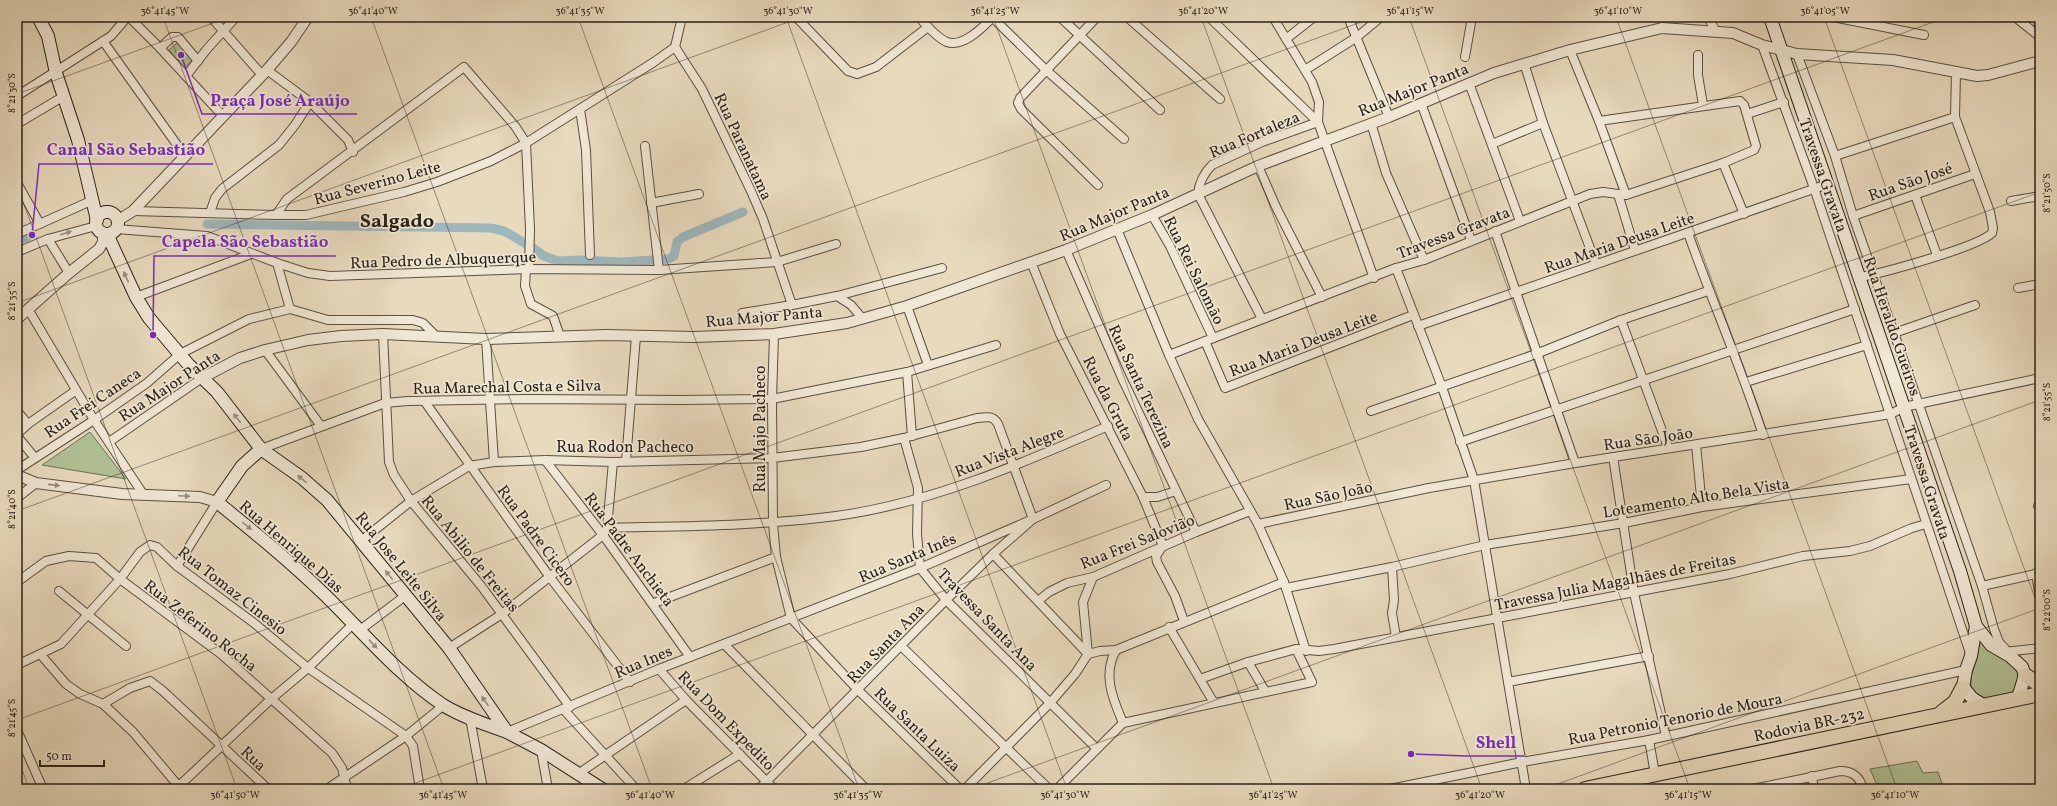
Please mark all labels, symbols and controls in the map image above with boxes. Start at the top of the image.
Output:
text: 36°41'45"W [141,4,189,18]
text: 36°41'40"W [348,4,398,18]
text: 36°41'35"W [556,4,604,18]
text: 36°41'30"W [763,4,813,18]
text: 36°41'25"W [971,4,1020,18]
text: 36°41'20"W [1178,4,1228,18]
text: 36°41'15"W [1386,4,1434,18]
text: 36°41'10"W [1594,4,1642,18]
text: 36°41'05"W [1800,4,1850,18]
street label: Rua Major Panta [1355,59,1472,123]
text: 8°21'30"S [5,73,19,113]
callout: Praça José Araújo [202,85,357,114]
text: Praça José Araújo [210,90,350,113]
street label: Rua Paranatama [708,90,777,204]
street label: Rua Fortaleza [1206,107,1304,165]
street label: Travessa Gravata [1792,116,1852,236]
callout: Canal São Sebastião [39,135,213,164]
text: Canal São Sebastião [47,139,206,162]
street label: Rua Severino Leite [312,156,443,211]
street label: Rua São José [1866,158,1956,208]
text: 8°21'50"S [2040,173,2054,213]
street label: Rua Major Panta [1056,182,1173,248]
street label: Travessa Gravata [1394,202,1513,266]
district label: Salgado [360,208,434,236]
street label: Rua Maria Deusa Leite [1542,208,1698,280]
street label: Rua Rei Salomão [1157,213,1229,329]
callout: Capela São Sebastião [154,227,336,256]
one-way arrow [61,230,73,236]
text: Capela São Sebastião [162,231,329,254]
street label: Rua Pedro de Albuquerque [350,247,536,275]
street label: Rua Heraldo Gueiros [1857,254,1925,399]
one-way arrow [123,271,129,282]
text: 8°21'35"S [5,282,19,320]
street label: Rua Major Panta [705,302,824,334]
street label: Rua Maria Deusa Leite [1226,306,1381,383]
street label: Rua Santa Terezina [1102,321,1179,452]
street label: Rua Major Panta [115,345,225,428]
street label: Rua da Gruta [1076,353,1138,445]
street label: Rua Frei Caneca [40,363,146,444]
street label: Rua Majo Pacheco [750,365,772,493]
street label: Rua Marechal Costa e Silva [412,375,602,401]
text: 8°21'55"S [2040,383,2054,421]
one-way arrow [233,413,241,424]
street label: Rua Vista Alegre [952,422,1068,484]
street label: Travessa Gravata [1897,422,1955,543]
street label: Rua São João [1602,423,1694,457]
street label: Rua Rodon Pacheco [556,437,694,459]
street label: Loteamento Alto Bela Vista [1601,473,1791,525]
one-way arrow [297,474,308,483]
street label: Rua São João [1282,477,1375,517]
street label: Rua Padre Cicero [491,481,580,591]
one-way arrow [48,482,60,488]
street label: Rua Padre Anchieta [578,488,679,612]
text: 8°21'40"S [5,489,19,529]
street label: Rua Abilio de Freitas [415,491,524,618]
one-way arrow [178,493,190,500]
street label: Rua Henrique Dias [234,496,348,599]
street label: Rua Jose Leite Silva [349,508,451,627]
street label: Rua Frei Salovião [1077,510,1198,576]
one-way arrow [242,522,253,531]
street label: Rua Santa Inês [856,528,960,589]
street label: Rua Tomaz Cinesio [172,542,291,641]
street label: Travessa Julia Magalhães de Freitas [1493,549,1738,617]
street label: Travessa Santa Ana [932,564,1042,677]
one-way arrow [384,570,393,581]
street label: Rua Zeferino Rocha [139,575,261,678]
text: 8°22'00"S [2040,589,2054,631]
street label: Rua Santa Ana [843,600,930,689]
one-way arrow [368,639,378,649]
street label: Rua Ines [612,641,676,685]
street label: Rua Dom Expedito [672,667,779,776]
street label: Rua Santa Luiza [868,683,965,778]
street label: Rua Petronio Tenorio de Moura [1566,688,1784,752]
one-way arrow [481,695,489,706]
text: 8°21'45"S [5,699,19,737]
street label: Rodovia BR-232 [1752,703,1867,748]
callout: Shell [1467,727,1524,756]
text: Shell [1476,732,1516,755]
scale bar [40,742,104,768]
street label: Rua [235,742,270,777]
text: 50 m [46,749,72,765]
text: 36°41'50"W [210,788,260,802]
text: 36°41'45"W [419,788,467,802]
text: 36°41'40"W [625,788,675,802]
text: 36°41'35"W [834,788,882,802]
text: 36°41'30"W [1040,788,1090,802]
text: 36°41'25"W [1249,788,1298,802]
text: 36°41'20"W [1455,788,1505,802]
text: 36°41'15"W [1664,788,1712,802]
text: 36°41'10"W [1871,788,1919,802]

